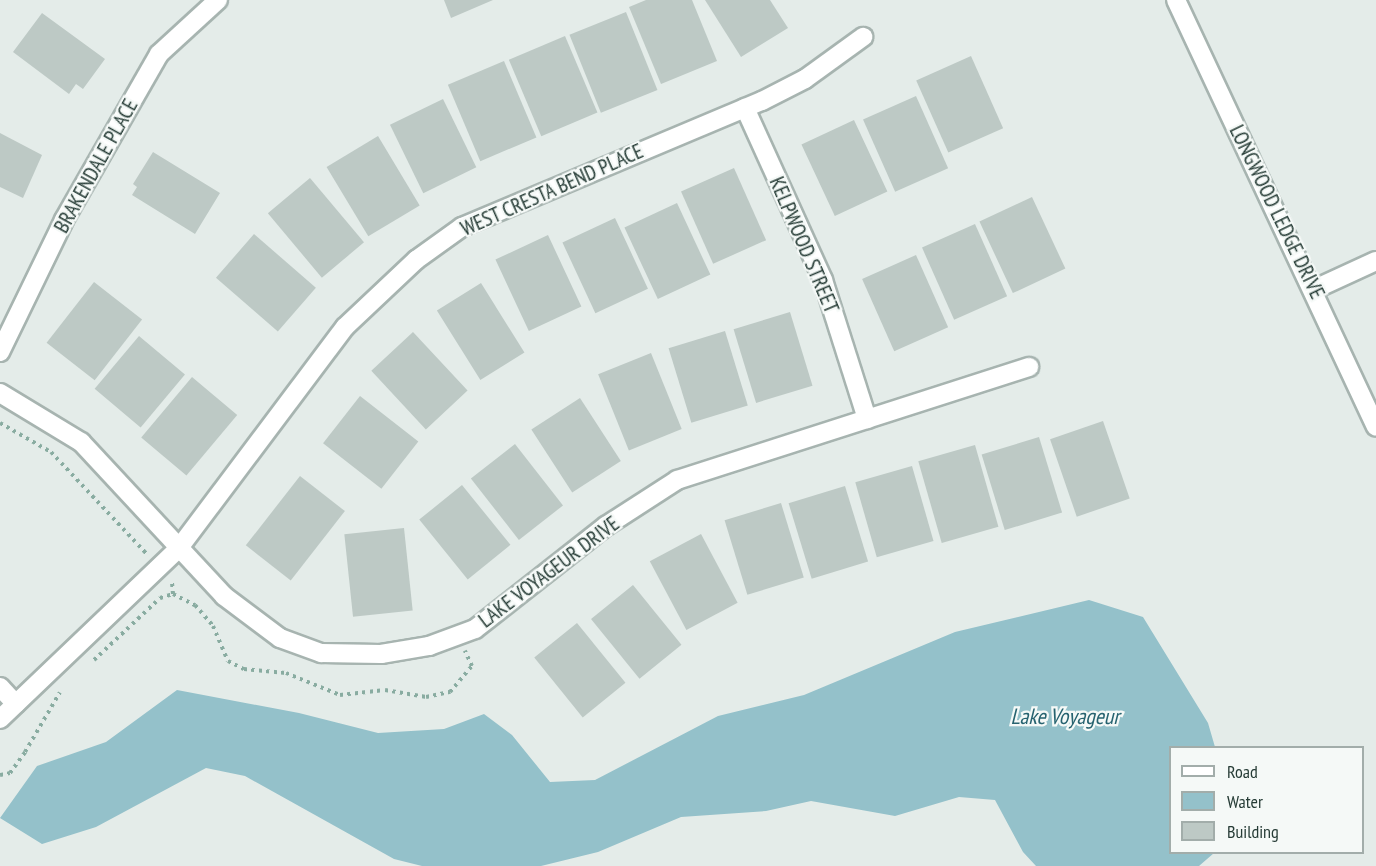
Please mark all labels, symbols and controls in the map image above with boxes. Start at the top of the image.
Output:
street label: BRAKENDALE PLACE [49,95,143,237]
street label: LONGWOOD LEDGE DRIVE [1224,121,1330,303]
street label: WEST CRESTA BEND PLACE [456,138,648,242]
street label: KELPWOOD STREET [764,173,844,317]
street label: LAKE VOYAGEUR DRIVE [474,511,624,633]
water label: Lake Voyageur [1010,704,1120,730]
legend [1169,746,1364,854]
text: Road [1227,760,1258,783]
text: Water [1227,790,1263,813]
text: Building [1227,820,1279,843]

